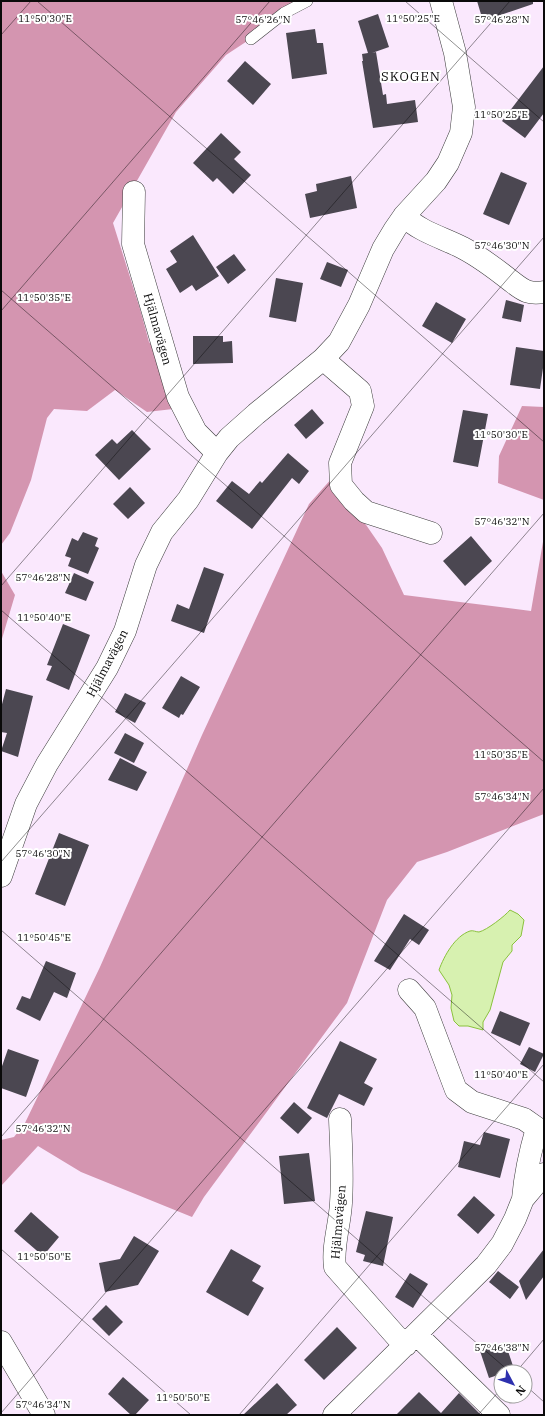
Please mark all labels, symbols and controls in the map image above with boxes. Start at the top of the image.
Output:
text: 11°50'30"E [18,12,72,25]
text: 11°50'25"E [386,12,440,25]
text: 57°46'26"N [236,13,291,26]
text: 57°46'28"N [475,13,530,26]
district label: SKOGEN [381,68,441,85]
text: 11°50'25"E [474,108,528,121]
text: 57°46'30"N [475,239,530,252]
text: 11°50'35"E [17,291,71,304]
street label: Hjälmavägen [141,291,176,367]
text: 11°50'30"E [474,428,528,441]
text: 57°46'32"N [475,515,530,528]
text: 57°46'28"N [16,571,71,584]
text: 11°50'40"E [17,611,71,624]
street label: Hjälmavägen [83,626,131,699]
text: 11°50'35"E [474,748,528,761]
text: 57°46'34"N [475,790,530,803]
text: 57°46'30"N [16,847,71,860]
text: 11°50'45"E [17,931,71,944]
text: 11°50'40"E [474,1068,528,1081]
text: 57°46'32"N [16,1122,71,1135]
street label: Hjälmavägen [327,1184,349,1260]
text: 11°50'50"E [17,1250,71,1263]
text: 57°46'38"N [475,1341,530,1354]
north arrow [493,1364,533,1404]
text: N [512,1383,529,1399]
text: 11°50'50"E [156,1391,210,1404]
text: 57°46'34"N [16,1398,71,1411]

